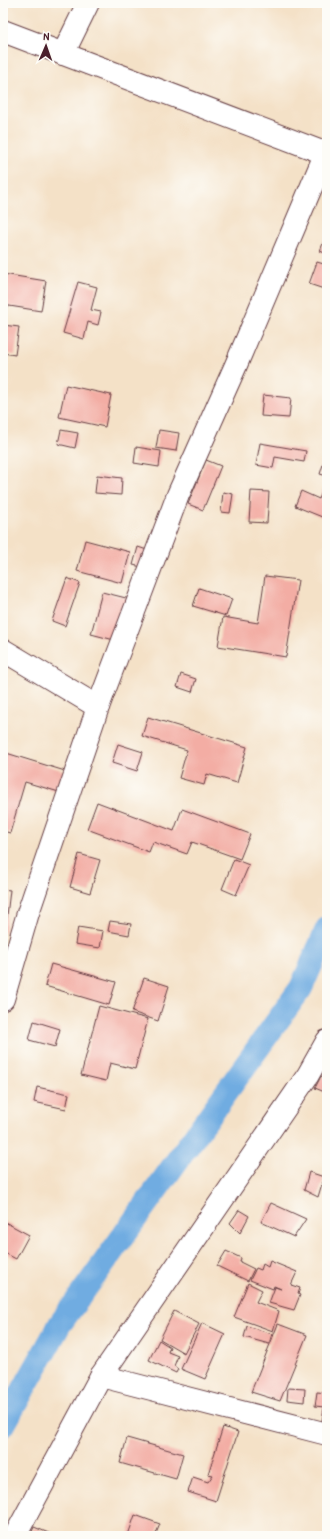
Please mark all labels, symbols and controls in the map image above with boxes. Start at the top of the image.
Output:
north arrow [26,26,66,66]
text: N [43,29,50,43]

